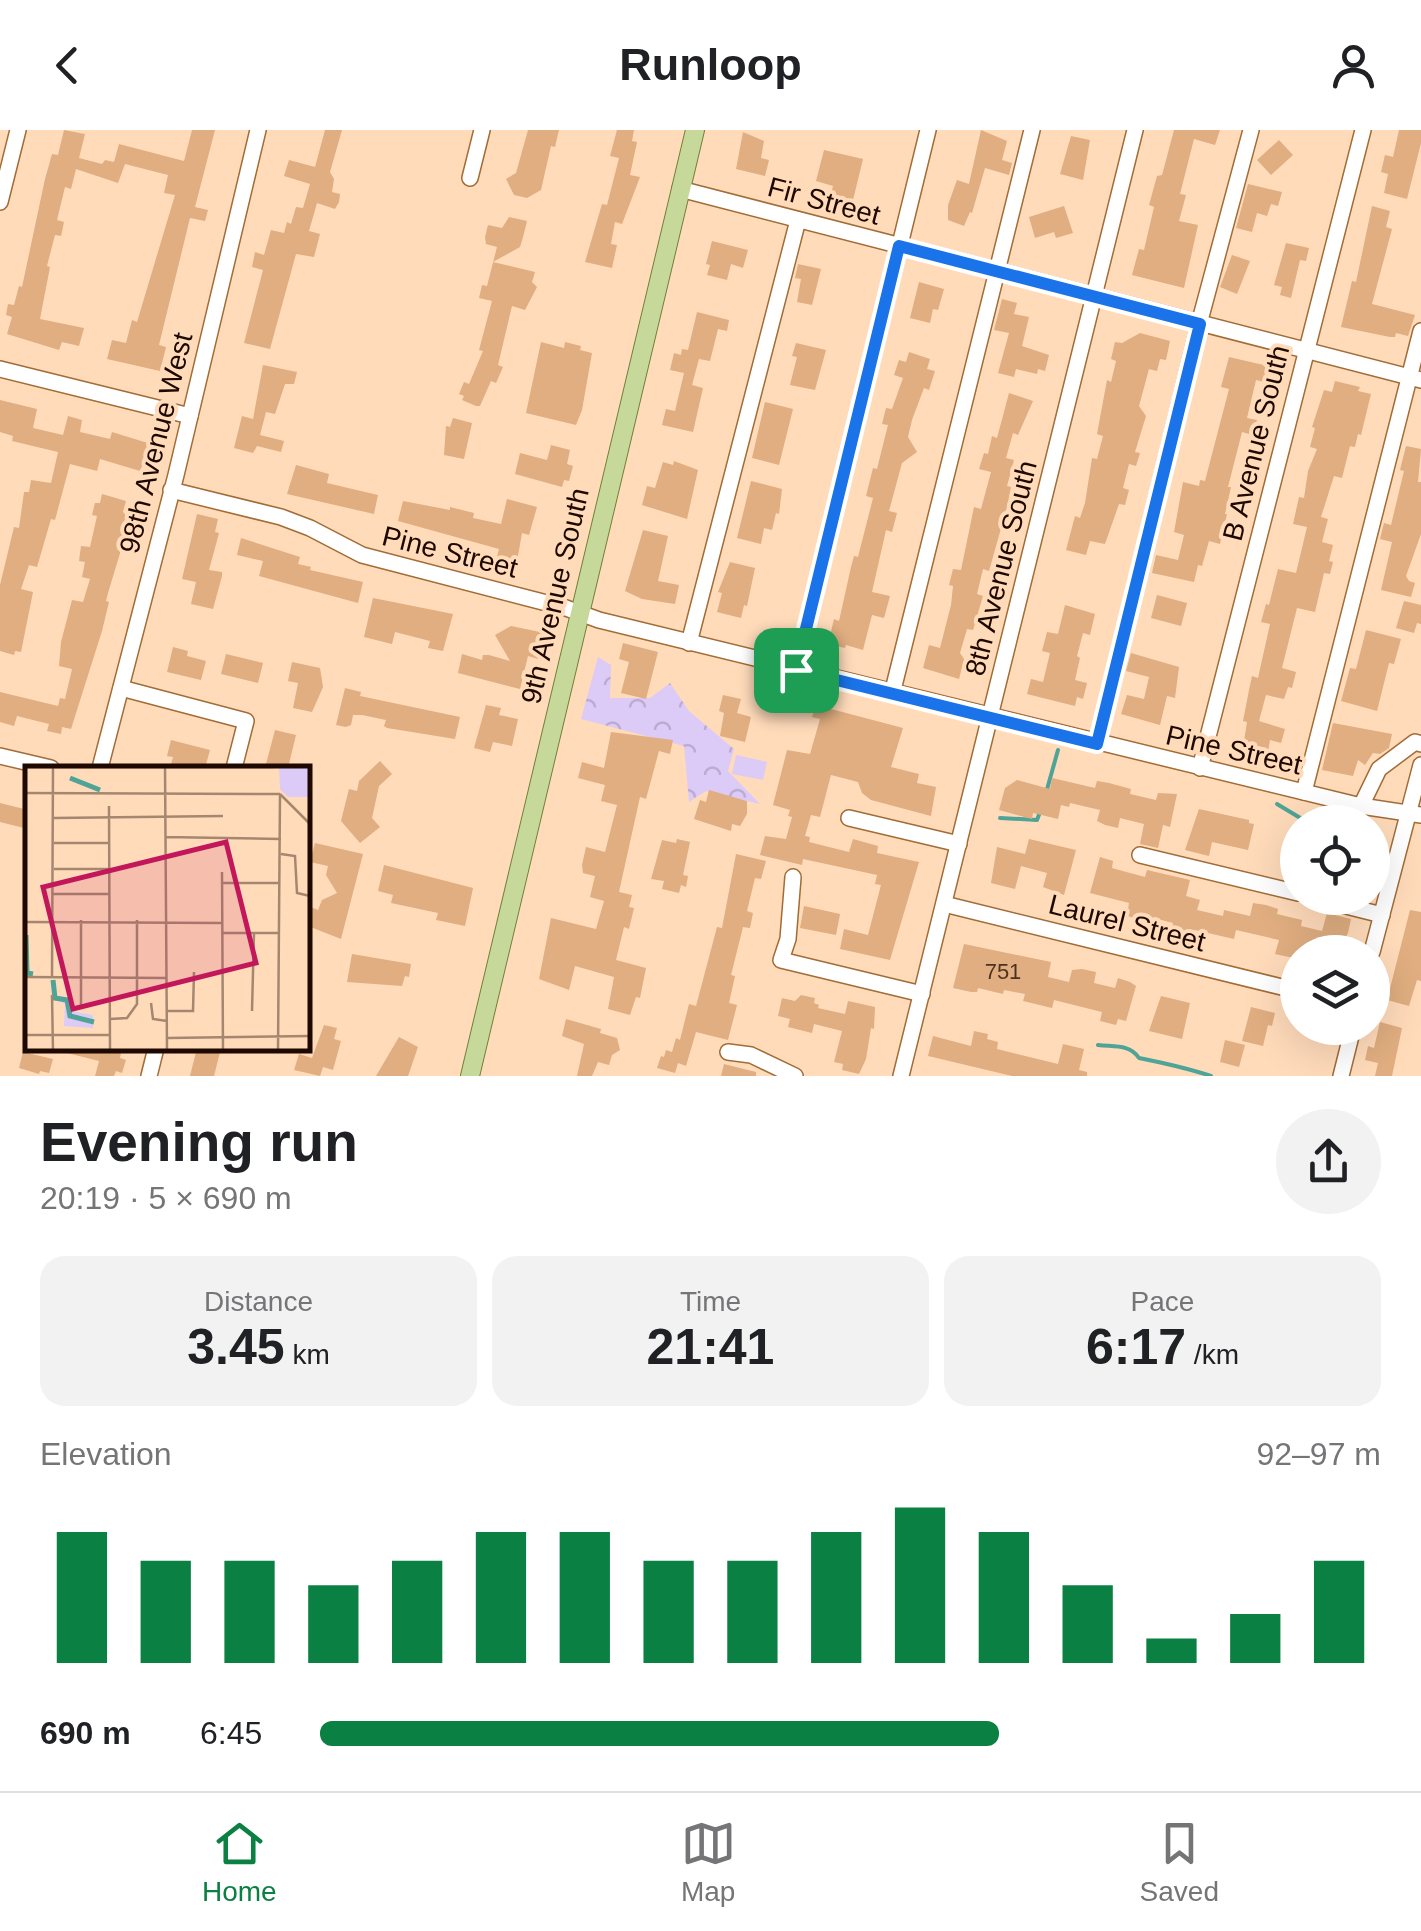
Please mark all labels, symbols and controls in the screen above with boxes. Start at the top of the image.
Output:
icon: back [40,38,95,93]
icon: person [1326,38,1381,93]
text: Runloop [619,39,802,90]
street label: Fir Street [764,171,884,231]
street label: 98th Avenue West [114,329,198,557]
street label: B Avenue South [1217,342,1295,544]
street label: 8th Avenue South [959,457,1043,679]
street label: 9th Avenue South [515,485,595,707]
street label: Pine Street [379,520,521,584]
pin [754,628,839,713]
icon: arrive [769,643,824,698]
street label: Pine Street [1163,719,1305,781]
inset map [25,766,310,1051]
map controls [1280,805,1390,1045]
button: locate [1280,805,1390,915]
street label: Laurel Street [1045,889,1209,957]
button: layers [1280,935,1390,1045]
house number: 751 [985,959,1021,984]
button: share [1276,1109,1381,1214]
text: Evening run [40,1111,358,1173]
text: 20:19 · 5 × 690 m [40,1180,292,1216]
text: Distance [204,1286,313,1317]
text: Time [680,1286,741,1317]
text: Pace [1131,1286,1194,1317]
text: 3.45 [187,1319,285,1375]
text: 21:41 [647,1319,774,1375]
text: 6:17 [1086,1319,1186,1375]
text: km [285,1339,330,1370]
text: /km [1186,1339,1239,1370]
text: Elevation [40,1436,172,1472]
text: 92–97 m [1256,1436,1381,1472]
text: 690 m [40,1715,131,1751]
text: 6:45 [200,1715,262,1751]
tab: Home [202,1816,277,1908]
tab: Map [681,1816,736,1908]
tab: Saved [1140,1816,1219,1908]

